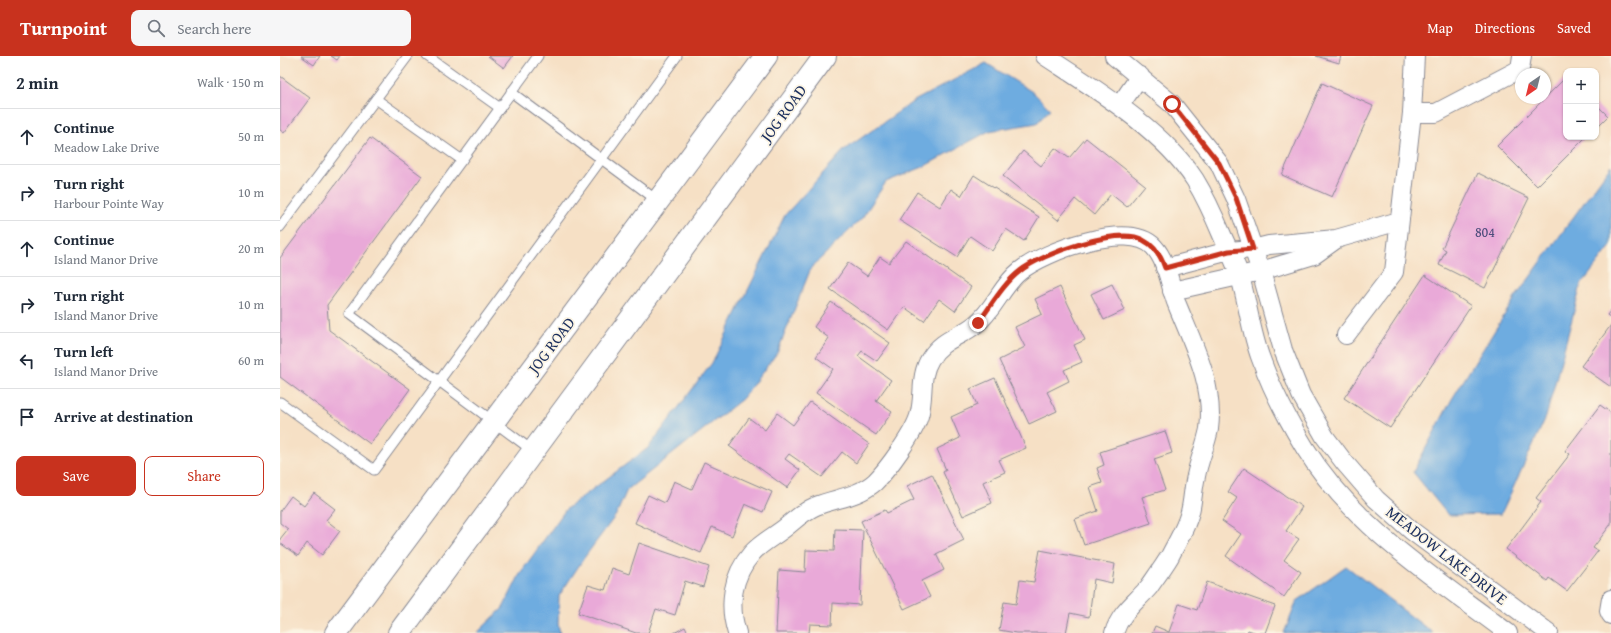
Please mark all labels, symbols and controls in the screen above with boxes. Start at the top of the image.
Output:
search box [131,10,411,46]
text: Turnpoint [20,14,107,42]
icon: search [145,17,167,39]
text: Search here [177,18,251,39]
text: Map [1427,18,1453,38]
text: Directions [1475,18,1535,38]
text: Saved [1557,18,1591,38]
north arrow [1515,68,1551,104]
map controls [1563,68,1599,140]
button: + [1563,68,1599,104]
text: 2 min [16,70,58,95]
text: Walk · 150 m [197,73,264,92]
street label: JOG ROAD [753,79,812,148]
route start [1163,95,1181,113]
button: − [1563,104,1599,140]
text: Continue [54,117,115,138]
icon: ahead [16,126,38,148]
text: 50 m [238,127,264,146]
text: Meadow Lake Drive [54,138,159,157]
text: Turn right [54,173,125,194]
icon: right [16,182,38,204]
text: 10 m [238,183,264,202]
text: Harbour Pointe Way [54,194,164,213]
house number: 804 [1475,222,1495,242]
text: Continue [54,229,115,250]
icon: ahead [16,238,38,260]
text: 20 m [238,239,264,258]
text: Island Manor Drive [54,250,158,269]
text: Turn right [54,285,125,306]
icon: right [16,294,38,316]
text: 10 m [238,295,264,314]
text: Island Manor Drive [54,306,158,325]
street label: JOG ROAD [520,311,580,380]
route end [969,314,987,332]
text: Turn left [54,341,113,362]
icon: left [16,350,38,372]
text: 60 m [238,351,264,370]
text: Island Manor Drive [54,362,158,381]
icon: arrive [16,406,38,428]
text: Arrive at destination [54,406,193,427]
button: Save [16,456,136,496]
button: Share [144,456,264,496]
street label: MEADOW LAKE DRIVE [1381,500,1513,610]

